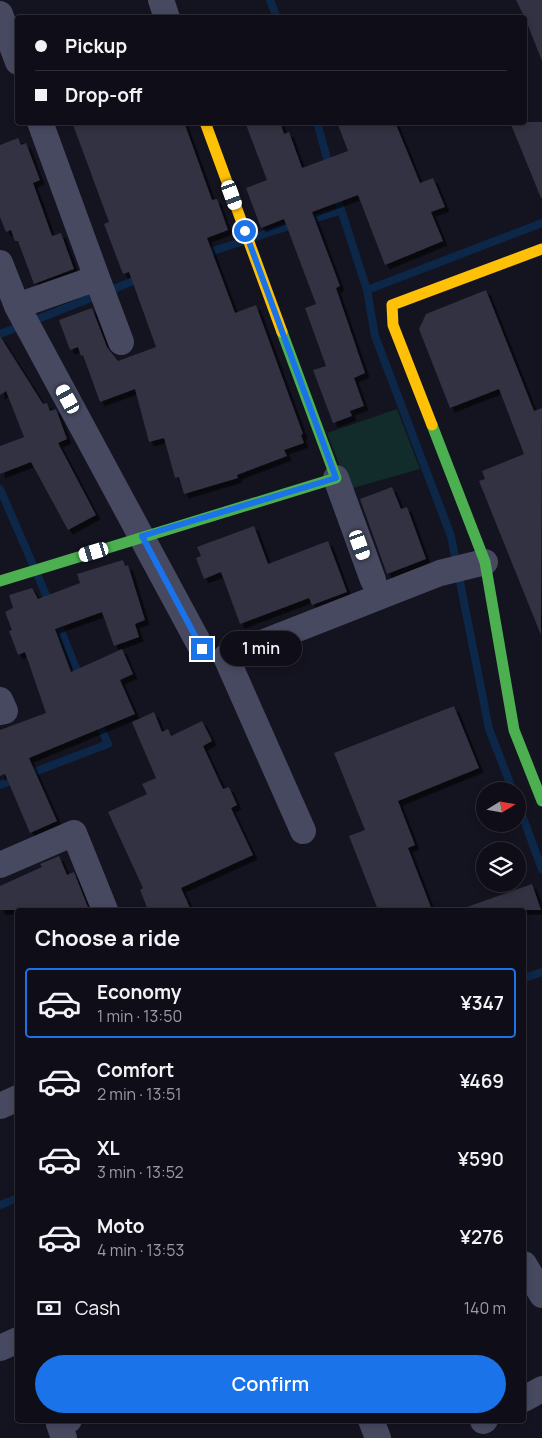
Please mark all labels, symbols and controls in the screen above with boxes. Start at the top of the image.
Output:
text: Pickup [65,33,127,59]
text: Drop-off [65,82,142,108]
car [219,178,244,212]
route start [234,220,256,242]
car [54,382,81,416]
car [347,528,372,562]
car [77,540,110,564]
callout: 1 min [220,632,302,666]
text: 1 min [242,637,280,659]
route end [191,638,213,660]
north arrow [476,782,526,832]
map controls [476,782,526,892]
button: layers [476,842,526,892]
text: Choose a ride [35,923,180,953]
text: Economy [97,979,181,1005]
icon: car [37,981,82,1026]
text: ¥347 [460,990,504,1016]
text: 1 min · 13:50 [97,1005,182,1027]
text: Comfort [97,1057,174,1083]
icon: car [37,1059,82,1104]
text: ¥469 [459,1068,504,1094]
text: 2 min · 13:51 [97,1083,182,1105]
text: XL [97,1135,120,1161]
icon: car [37,1137,82,1182]
text: ¥590 [458,1146,504,1172]
text: 3 min · 13:52 [97,1161,184,1183]
text: Moto [97,1213,144,1239]
icon: car [37,1215,82,1260]
text: ¥276 [460,1224,504,1250]
text: 4 min · 13:53 [97,1239,184,1261]
icon: cash [35,1294,63,1322]
text: Cash [75,1295,120,1321]
text: 140 m [464,1297,506,1319]
button: Confirm [35,1355,506,1413]

